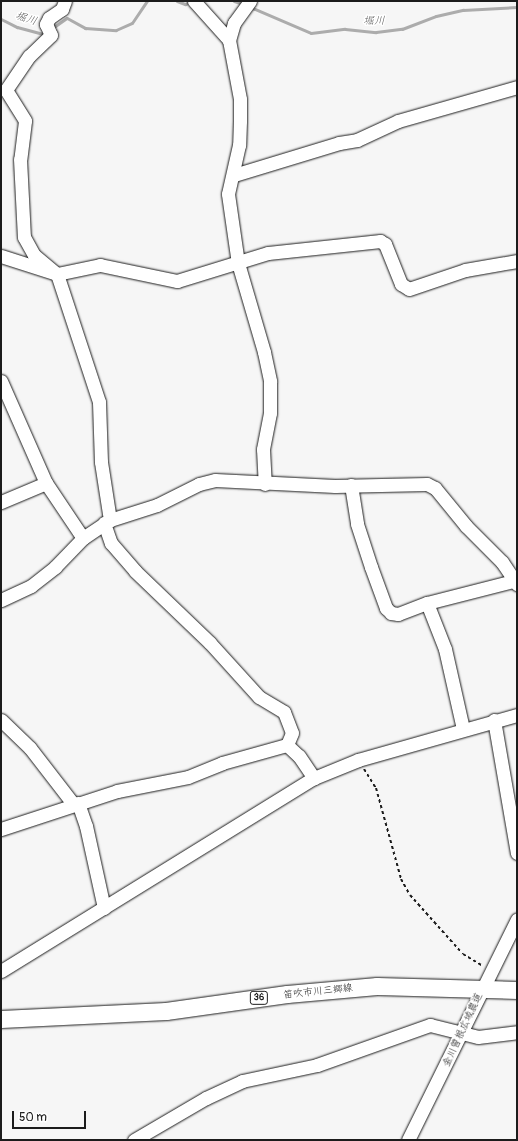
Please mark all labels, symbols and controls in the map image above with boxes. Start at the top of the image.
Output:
water label: 堀川 [13,9,39,29]
water label: 堀川 [363,14,385,28]
street label: 笛吹市川三郷線 [283,982,353,1002]
road number: 36 [249,991,269,1005]
street label: 金川曽根広域農道 [441,991,485,1069]
scale bar [14,1103,88,1129]
text: 50 m [19,1110,47,1125]

